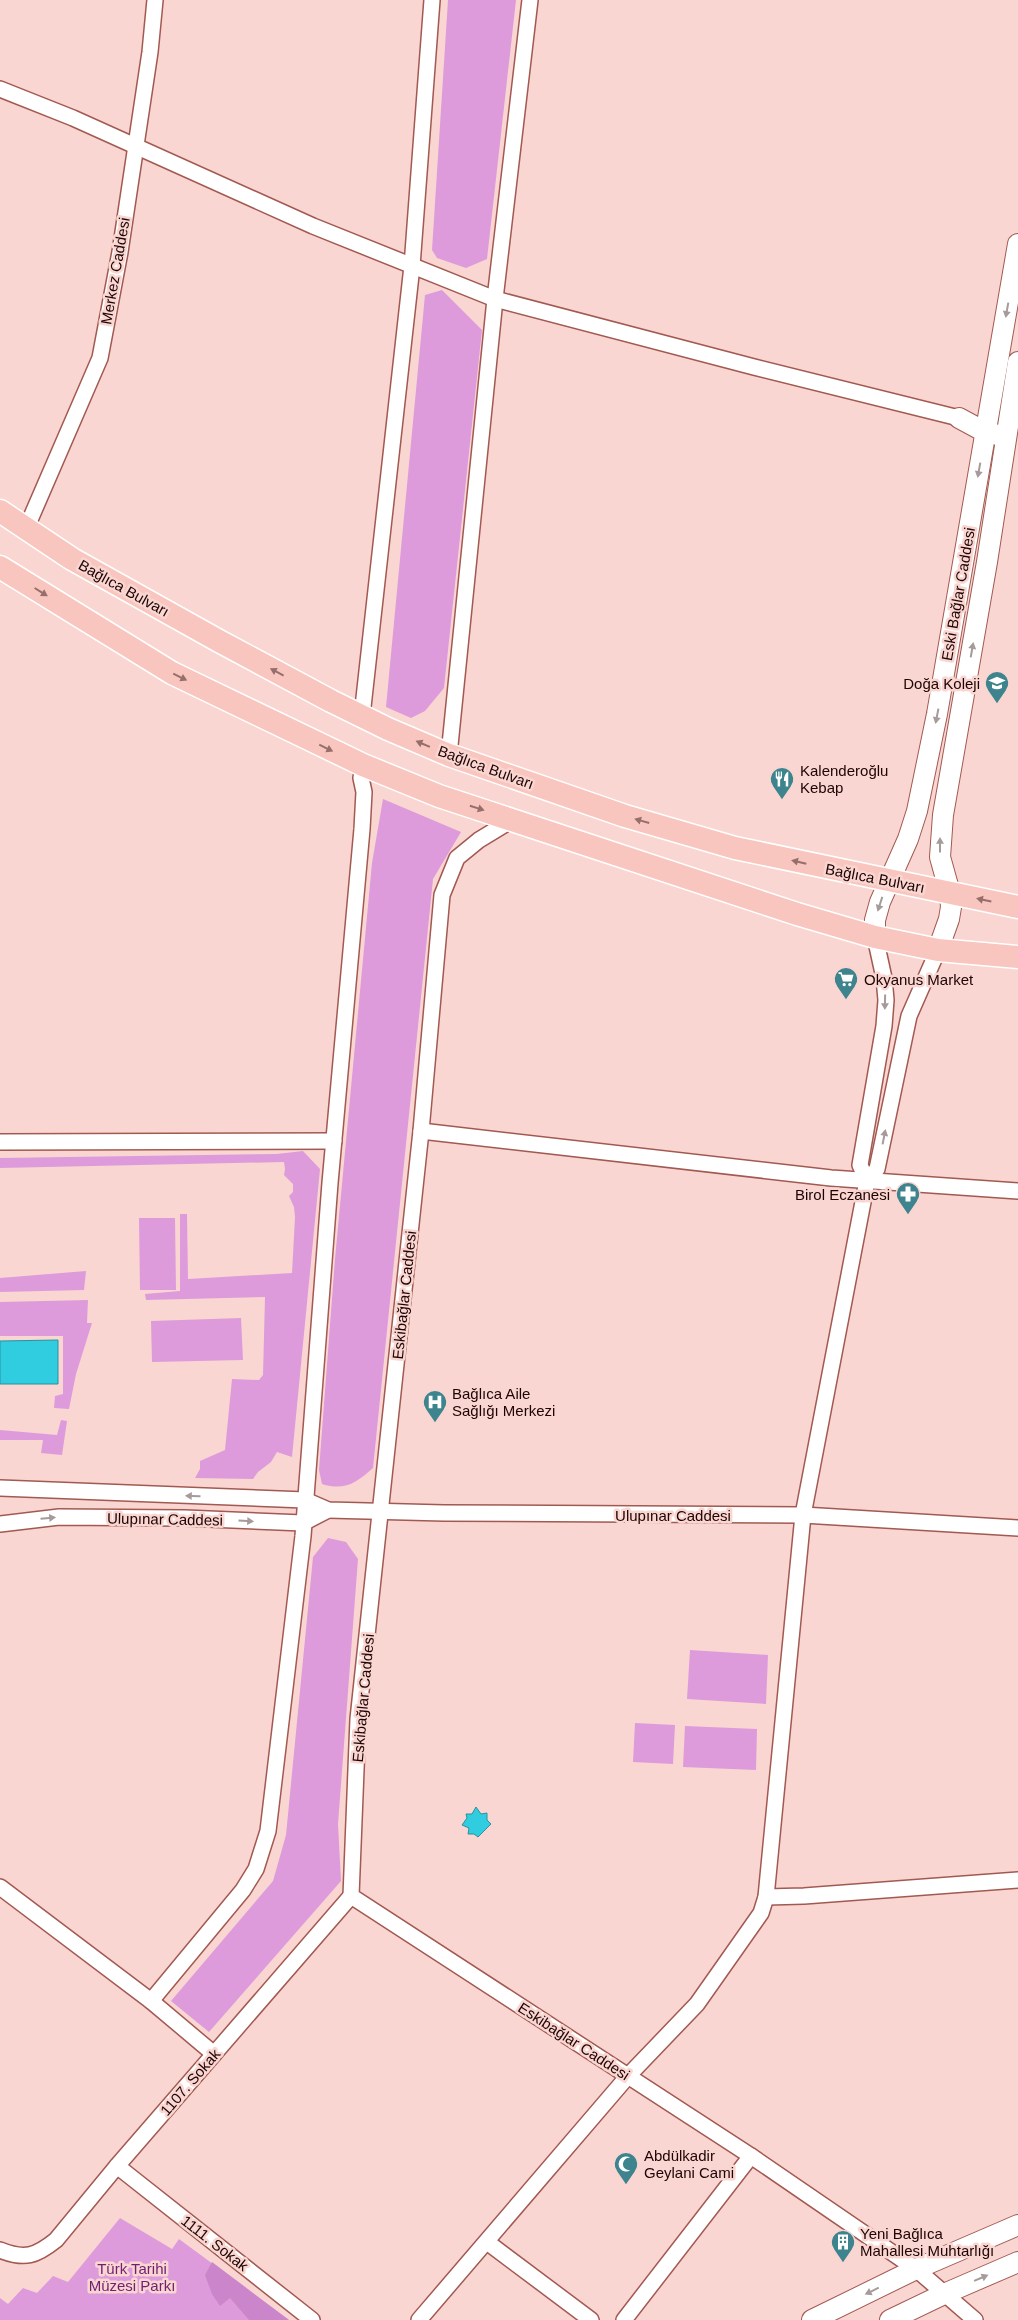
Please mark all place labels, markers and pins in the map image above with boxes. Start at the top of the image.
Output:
school or university icon: Doğa Koleji [984,670,1010,704]
place label: Doğa Koleji [903,675,980,692]
place label: Kalenderoğlu Kebap [800,762,888,796]
restaurant icon: Kalenderoğlu Kebap [769,766,795,800]
supermarket icon: Okyanus Market [833,966,859,1000]
place label: Okyanus Market [864,971,974,988]
pharmacy icon: Birol Eczanesi [895,1181,921,1215]
place label: Birol Eczanesi [795,1186,890,1203]
place label: Bağlıca Aile Sağlığı Merkezi [452,1385,555,1419]
hospital icon: Bağlıca Aile Sağlığı Merkezi [422,1389,448,1423]
place label: Abdülkadir Geylani Cami [644,2147,734,2181]
mosque icon: Abdülkadir Geylani Cami [613,2151,639,2185]
place label: Yeni Bağlıca Mahallesi Muhtarlığı [860,2225,994,2259]
building icon: Yeni Bağlıca Mahallesi Muhtarlığı [830,2229,856,2263]

